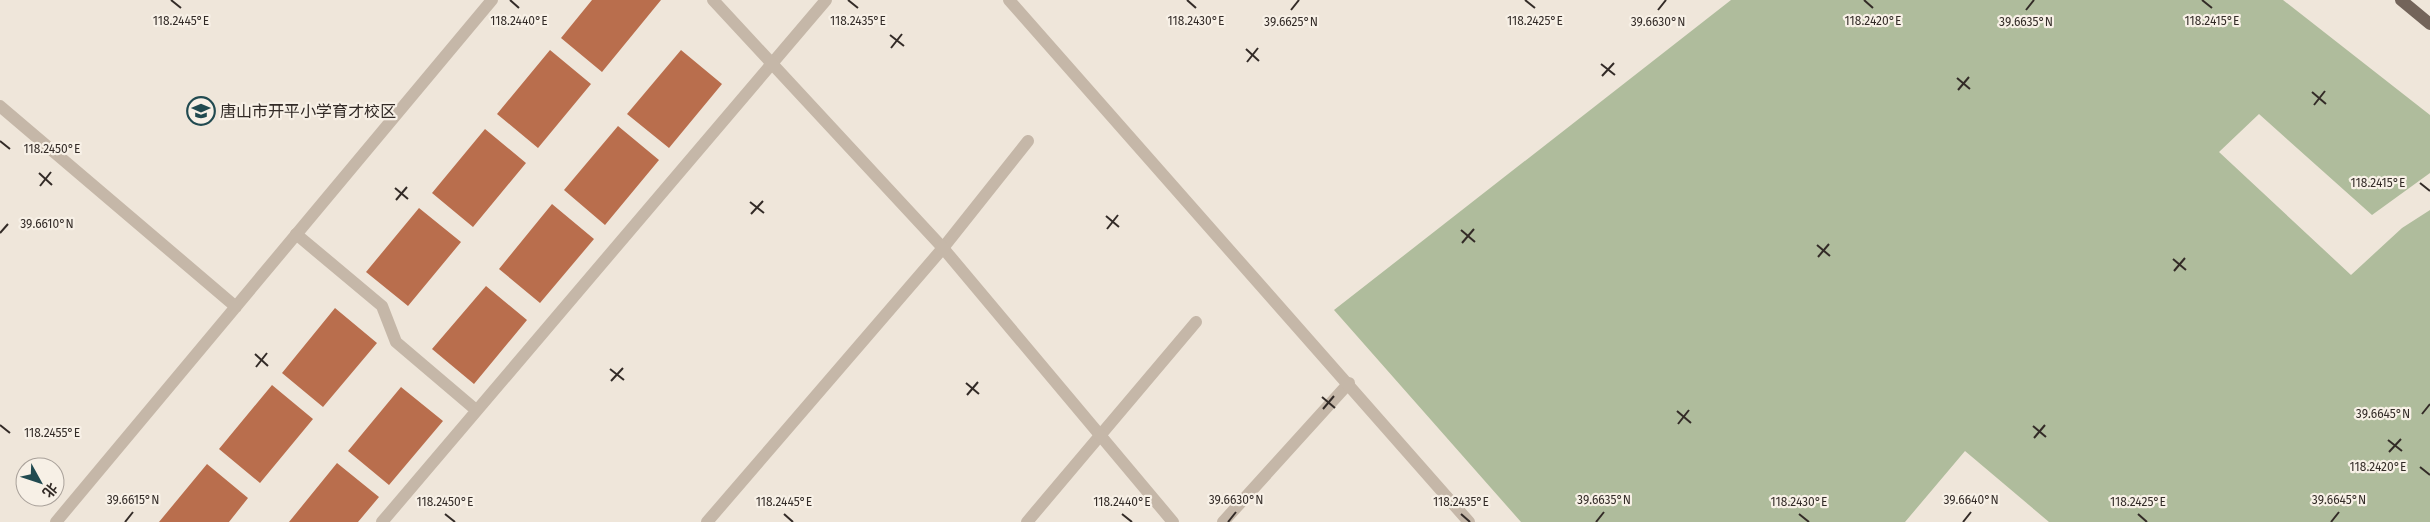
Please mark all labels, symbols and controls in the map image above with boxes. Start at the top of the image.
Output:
text: 118.2445°E [153,14,209,28]
text: 118.2440°E [490,14,548,28]
text: 118.2435°E [830,14,886,28]
text: 118.2430°E [1168,14,1224,28]
text: 118.2425°E [1507,14,1563,28]
text: 118.2420°E [1845,14,1901,28]
text: 118.2415°E [2185,14,2239,28]
text: 39.6625°N [1264,15,1318,29]
text: 39.6630°N [1631,15,1685,29]
text: 39.6635°N [1999,15,2053,29]
school or university icon: 唐山市开平小学育才校区 [186,96,216,126]
place label: 唐山市开平小学育才校区 [220,102,396,121]
text: 118.2450°E [23,142,81,156]
text: 118.2415°E [2351,176,2405,190]
text: 39.6610°N [20,217,74,231]
text: 39.6645°N [2356,407,2410,421]
text: 118.2455°E [24,426,80,440]
north arrow [15,457,65,507]
text: 118.2420°E [2350,460,2406,474]
text: 北 [39,479,61,501]
text: 39.6615°N [107,493,159,507]
text: 39.6630°N [1209,493,1263,507]
text: 39.6635°N [1577,493,1631,507]
text: 39.6640°N [1943,493,1999,507]
text: 39.6645°N [2312,493,2366,507]
text: 118.2450°E [416,495,474,509]
text: 118.2445°E [756,495,812,509]
text: 118.2440°E [1093,495,1151,509]
text: 118.2435°E [1433,495,1489,509]
text: 118.2430°E [1771,495,1827,509]
text: 118.2425°E [2110,495,2166,509]

